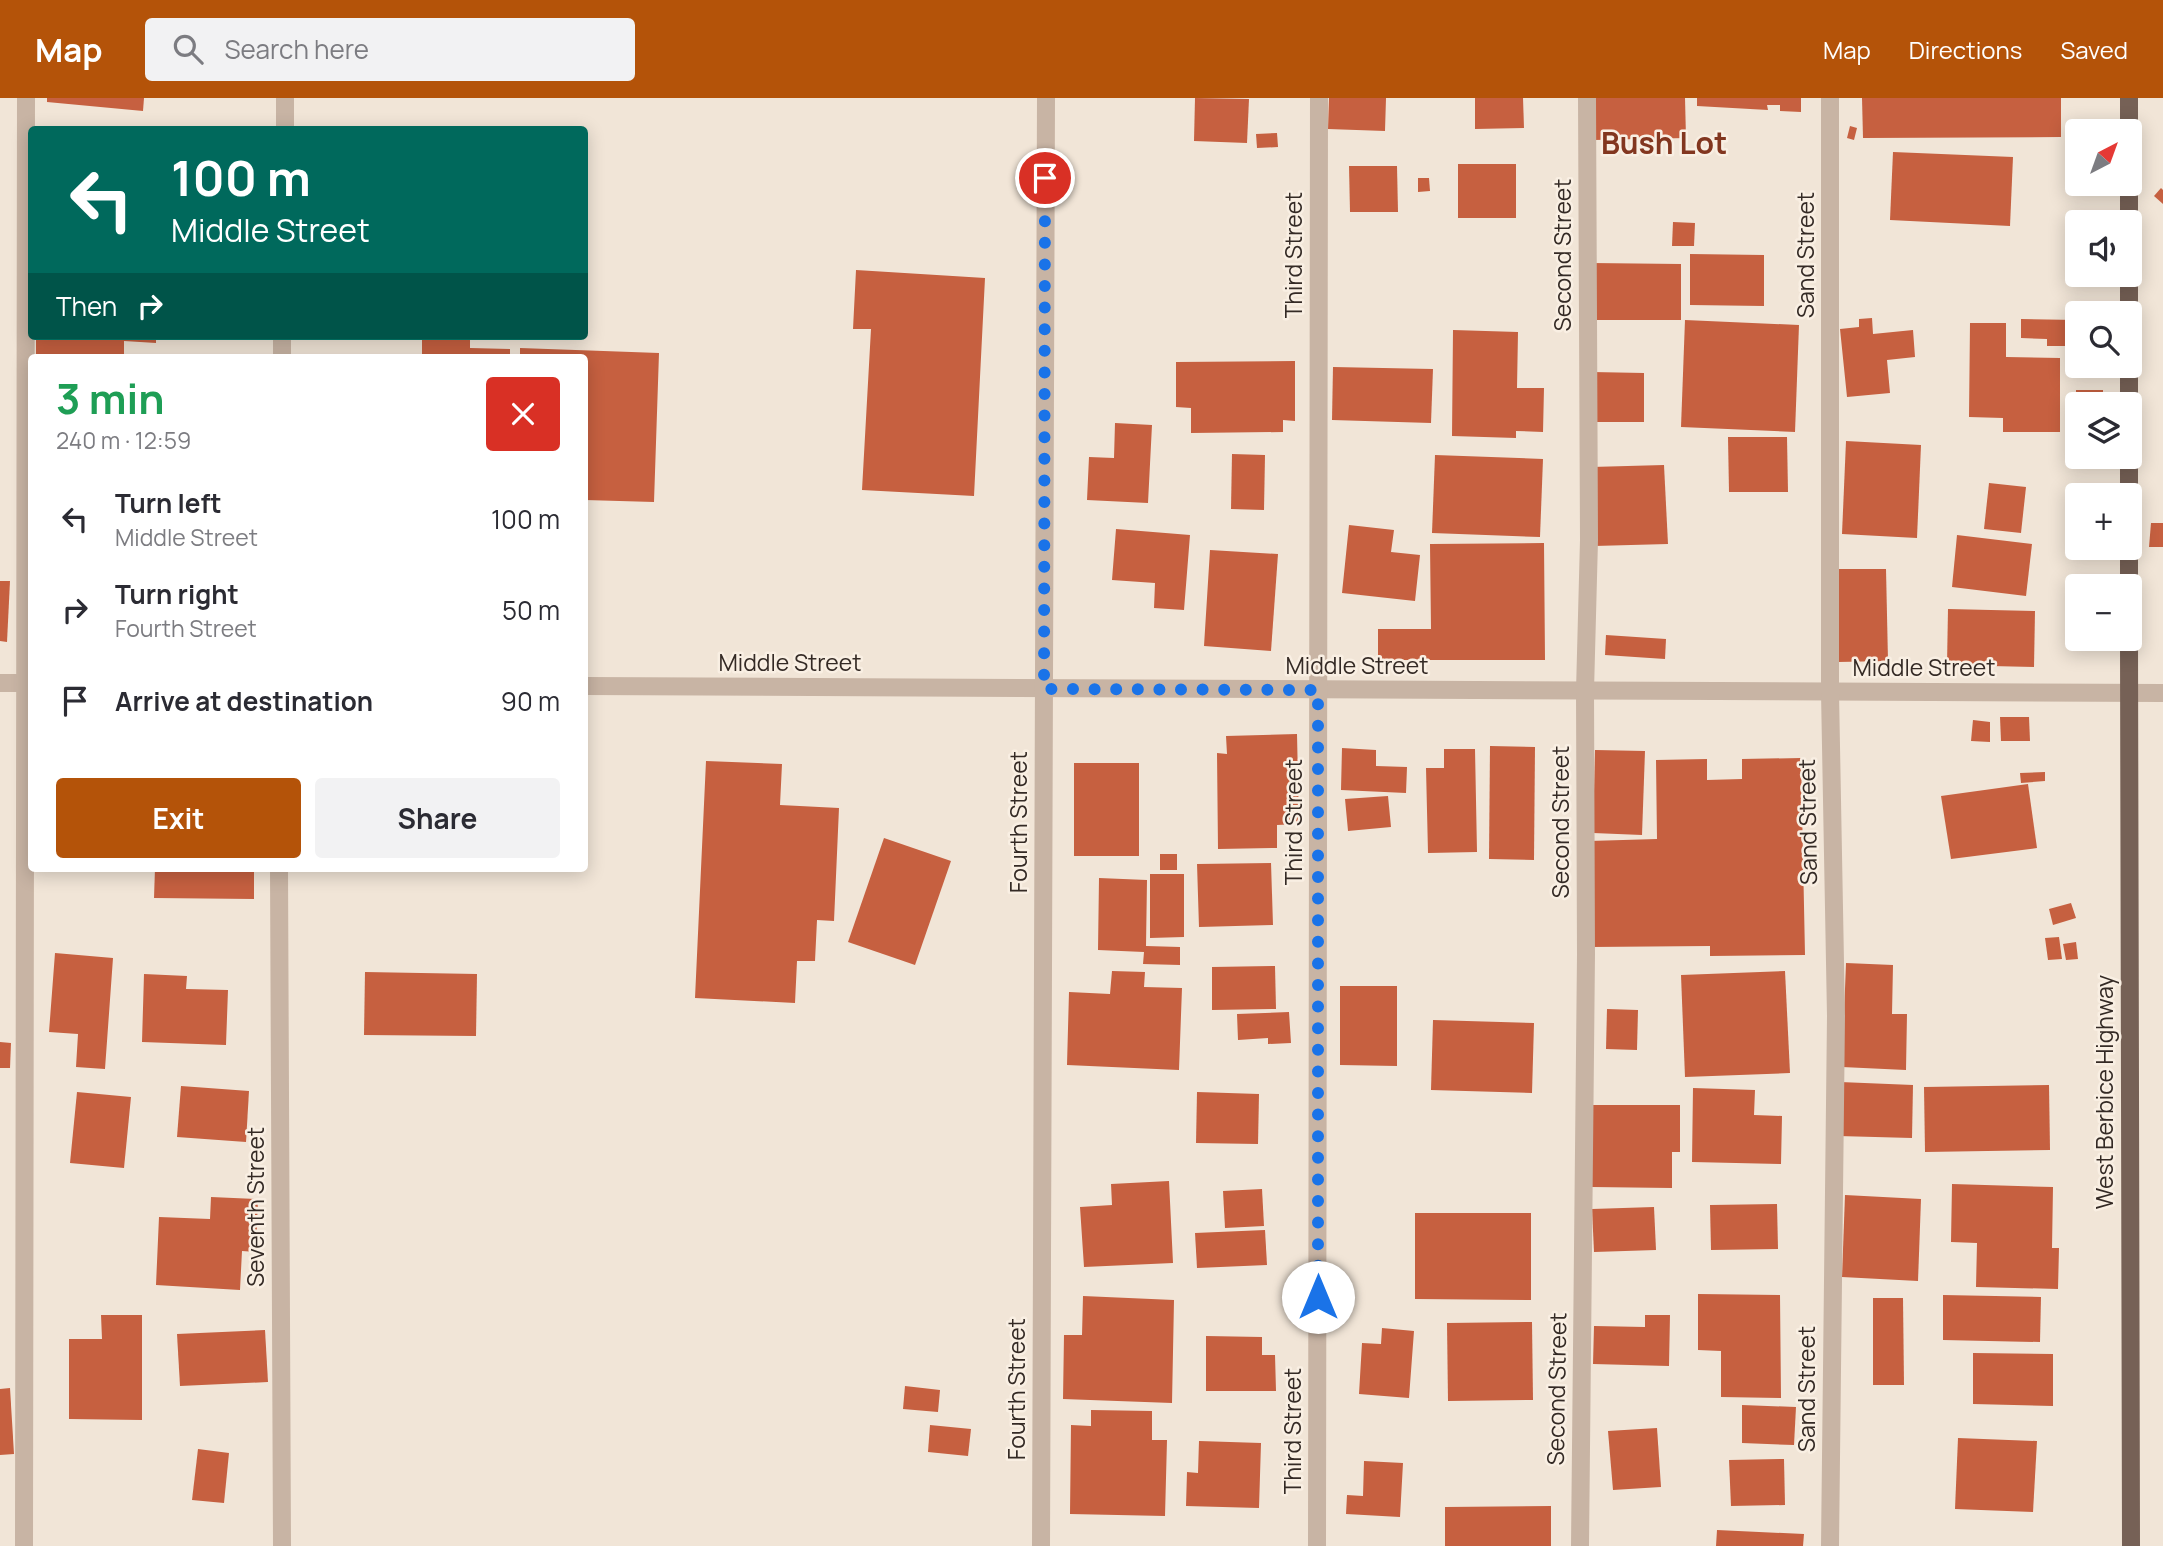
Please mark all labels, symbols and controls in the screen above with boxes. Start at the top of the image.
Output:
search box [145,18,635,81]
text: Map [35,27,103,72]
icon: search [169,30,207,68]
text: Search here [225,31,369,67]
text: Map [1823,33,1871,66]
text: Directions [1909,33,2022,66]
text: Saved [2060,33,2128,66]
north arrow [2065,119,2142,196]
map controls [2065,119,2142,651]
district label: Bush Lot [1601,122,1727,163]
text: 100 m [171,144,311,211]
pin [1015,148,1075,208]
icon: left [56,154,147,245]
icon: arrive [1026,159,1064,197]
street label: Second Street [1546,179,1578,331]
street label: Third Street [1277,192,1309,318]
street label: Sand Street [1789,192,1821,318]
text: Middle Street [171,208,370,252]
button: sound [2065,210,2142,287]
icon: right [131,287,169,325]
text: Then [56,288,117,324]
button: search [2065,301,2142,378]
text: 3 min [56,369,165,427]
button: close [486,377,560,451]
button: layers [2065,392,2142,469]
text: 240 m · 12:59 [56,424,191,456]
button: + [2065,483,2142,560]
text: Turn left [115,485,222,521]
icon: left [56,500,94,538]
text: 100 m [491,501,560,537]
text: Middle Street [115,521,258,553]
button: − [2065,574,2142,651]
text: Turn right [115,576,239,612]
icon: right [56,591,94,629]
text: 50 m [502,592,560,628]
text: Fourth Street [115,612,257,644]
street label: Middle Street [719,646,861,678]
street label: Middle Street [1286,649,1428,681]
street label: Middle Street [1853,651,1995,683]
icon: arrive [56,682,94,720]
text: Arrive at destination [115,683,373,719]
text: 90 m [501,683,560,719]
street label: Second Street [1544,746,1576,898]
street label: Fourth Street [1002,751,1034,893]
street label: Third Street [1277,759,1309,885]
street label: Sand Street [1790,759,1824,885]
button: Exit [56,778,301,858]
button: Share [315,778,560,858]
street label: West Berbice Highway [2088,975,2120,1209]
street label: Seventh Street [239,1127,271,1287]
position arrow [1281,1260,1355,1334]
street label: Second Street [1539,1312,1573,1466]
street label: Fourth Street [1000,1318,1032,1460]
street label: Sand Street [1790,1326,1822,1452]
street label: Third Street [1276,1368,1308,1494]

